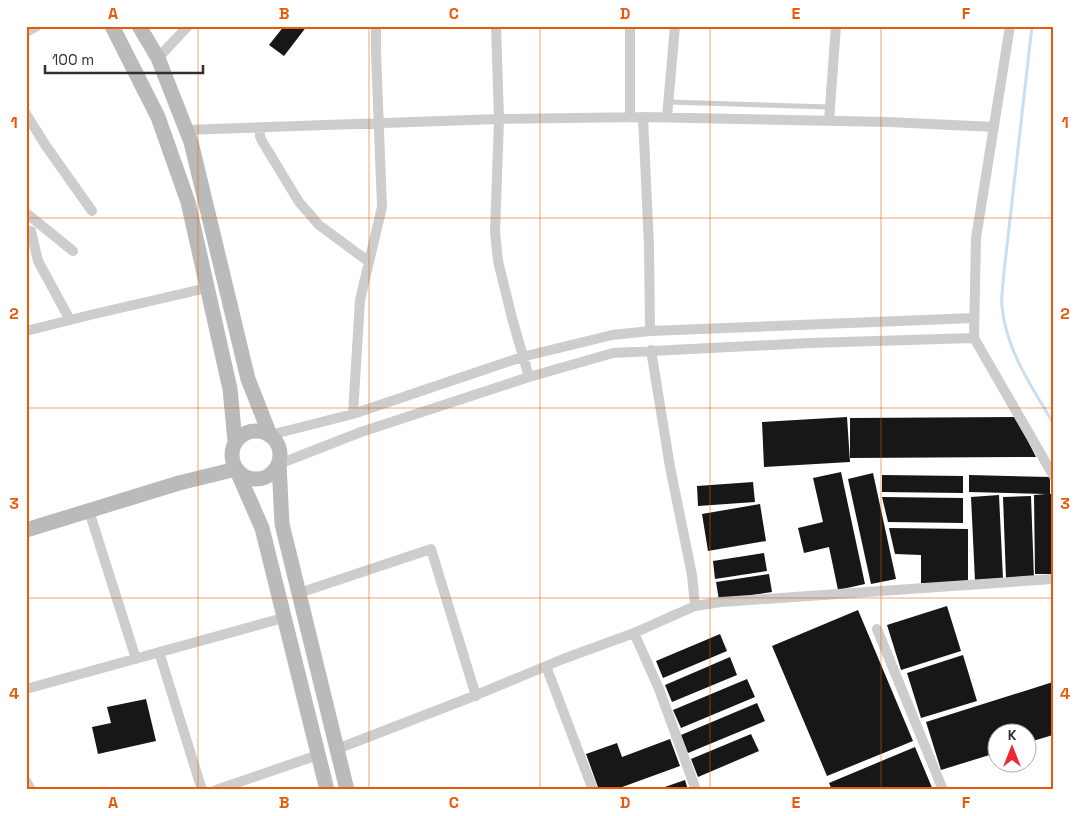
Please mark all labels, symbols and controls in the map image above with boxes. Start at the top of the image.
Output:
text: A [108,3,118,24]
text: B [279,3,289,24]
text: C [449,3,459,24]
text: D [620,3,630,24]
text: E [792,3,801,24]
text: F [962,3,971,24]
scale bar [45,42,202,74]
text: 100 m [52,50,94,69]
text: 1 [10,112,18,133]
text: 1 [1061,112,1069,133]
text: 2 [9,303,19,324]
text: 2 [1060,303,1070,324]
text: 3 [9,493,19,514]
text: 3 [1060,493,1070,514]
text: 4 [9,683,19,704]
text: 4 [1060,683,1070,704]
north arrow [986,724,1036,774]
text: K [1008,726,1017,744]
text: A [108,792,118,813]
text: B [279,792,289,813]
text: C [449,792,459,813]
text: D [620,792,630,813]
text: E [792,792,801,813]
text: F [962,792,971,813]

